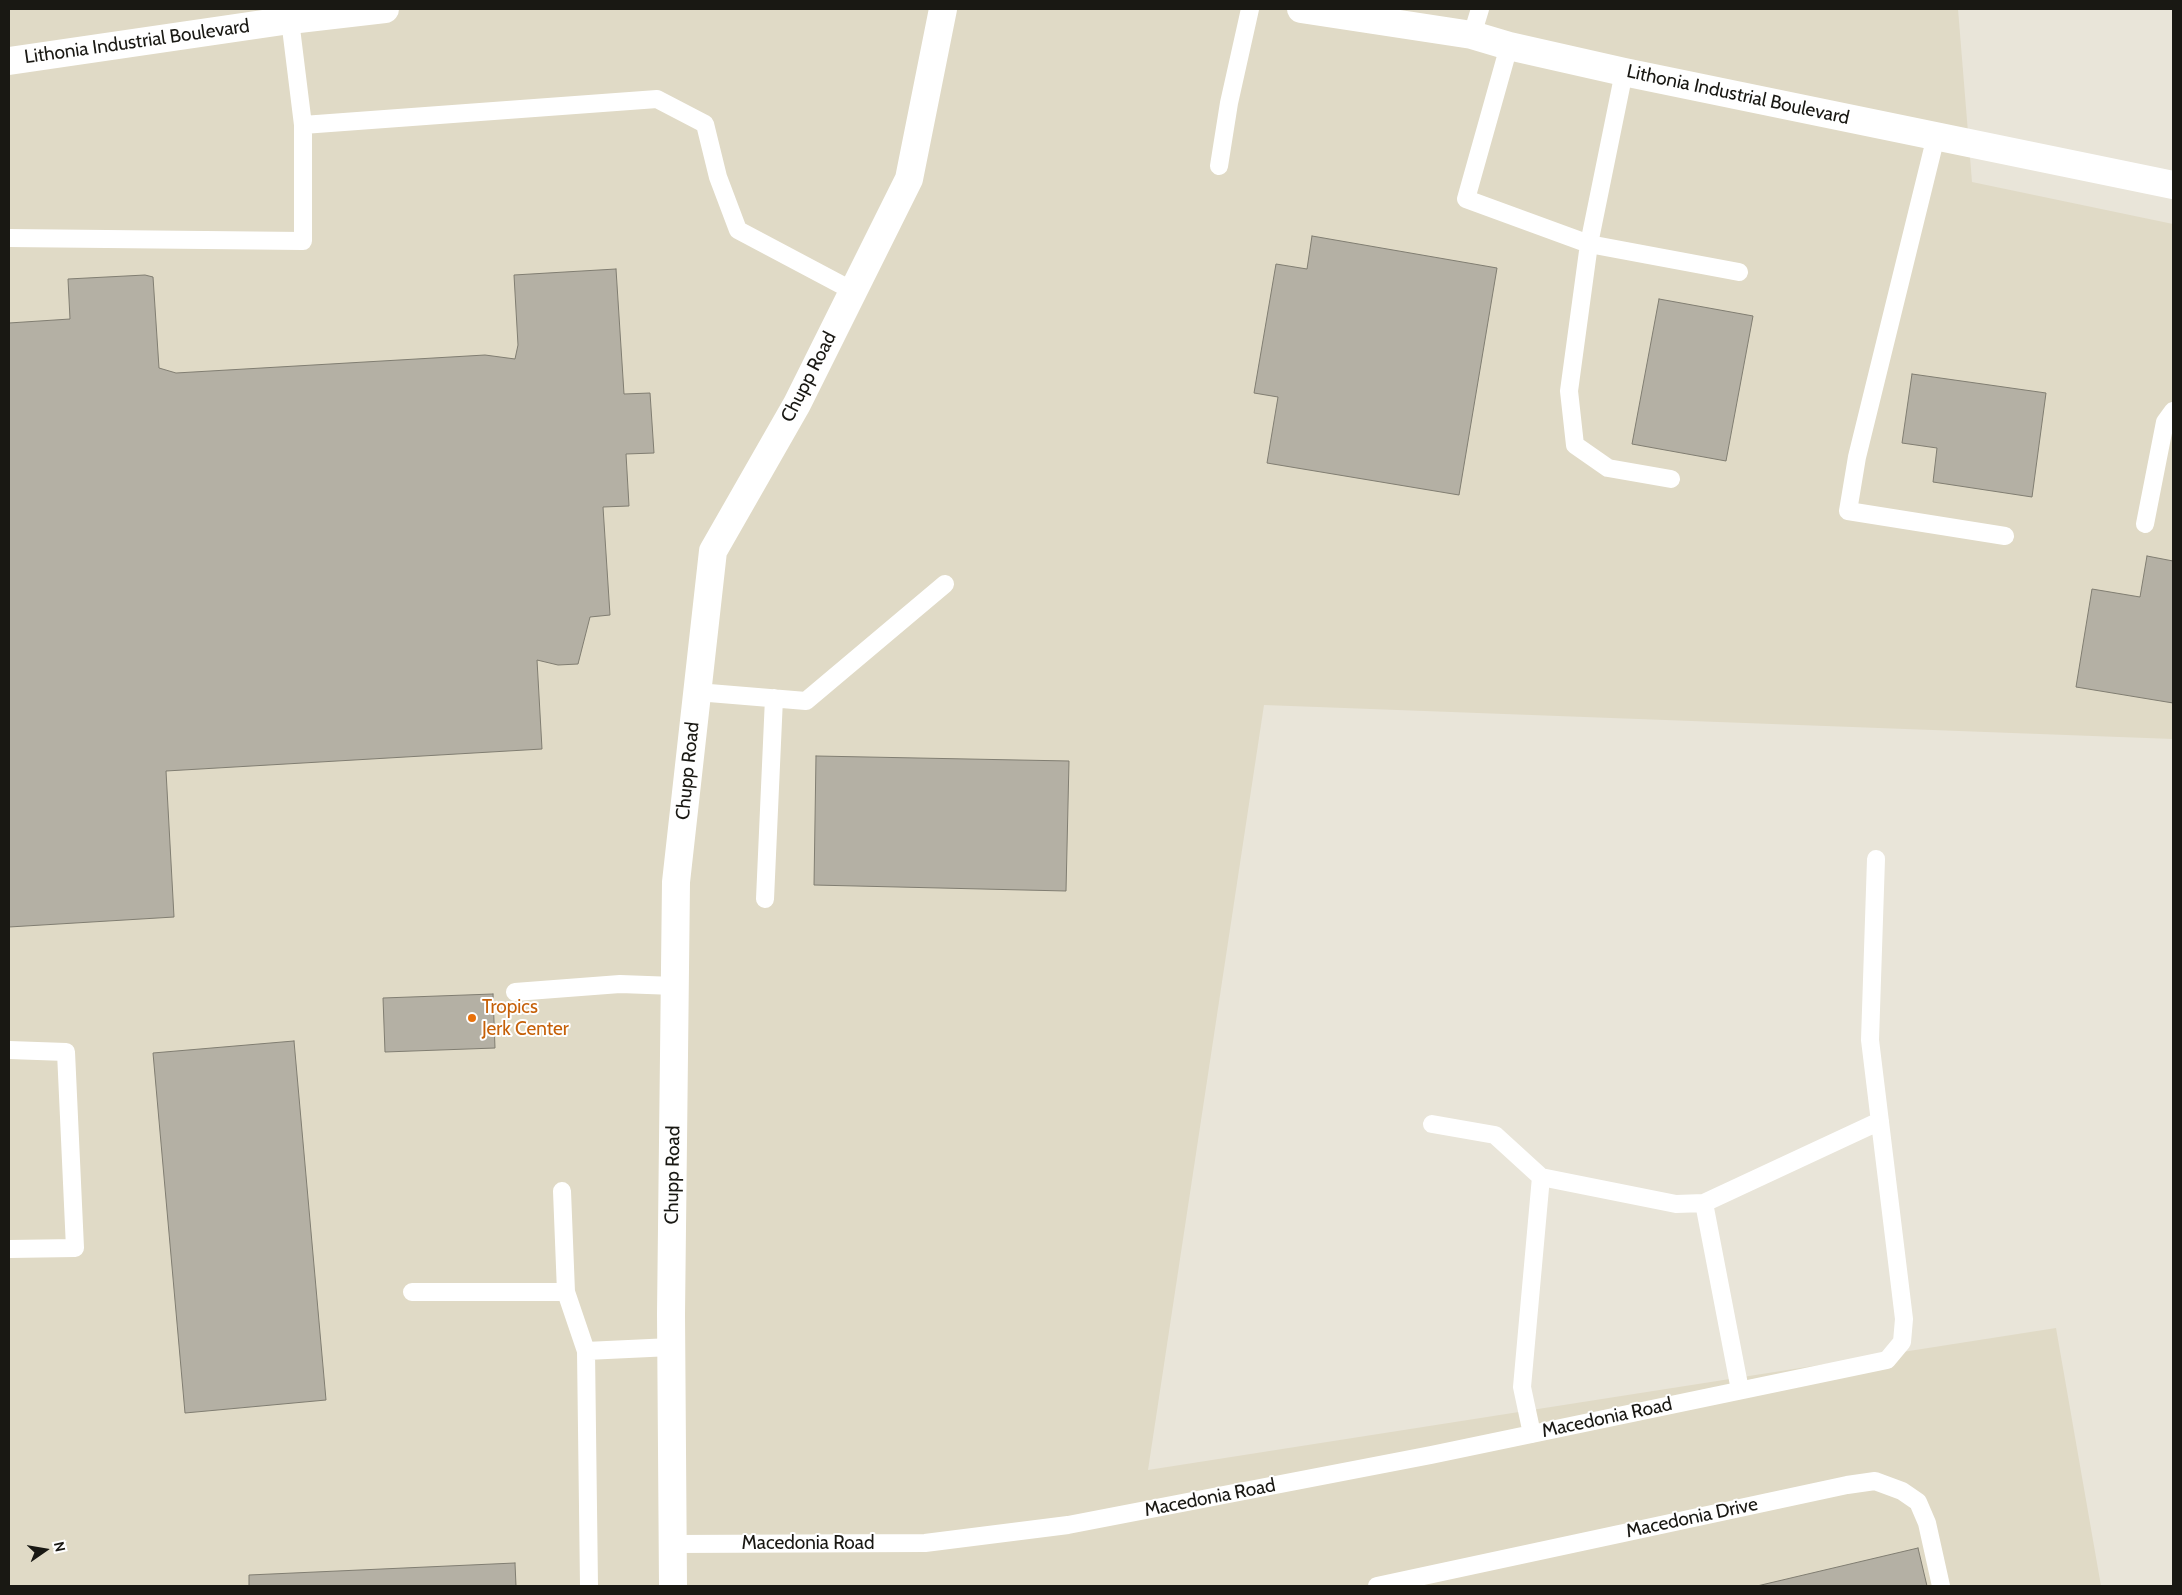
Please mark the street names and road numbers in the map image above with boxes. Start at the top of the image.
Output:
street label: Lithonia Industrial Boulevard [23,15,251,69]
street label: Lithonia Industrial Boulevard [1625,60,1851,130]
street label: Chupp Road [776,328,842,426]
street label: Chupp Road [672,721,704,821]
street label: Chupp Road [661,1126,685,1224]
street label: Macedonia Road [1540,1393,1674,1443]
street label: Macedonia Road [1143,1474,1277,1522]
street label: Macedonia Drive [1624,1493,1760,1543]
street label: Macedonia Road [742,1532,874,1554]

